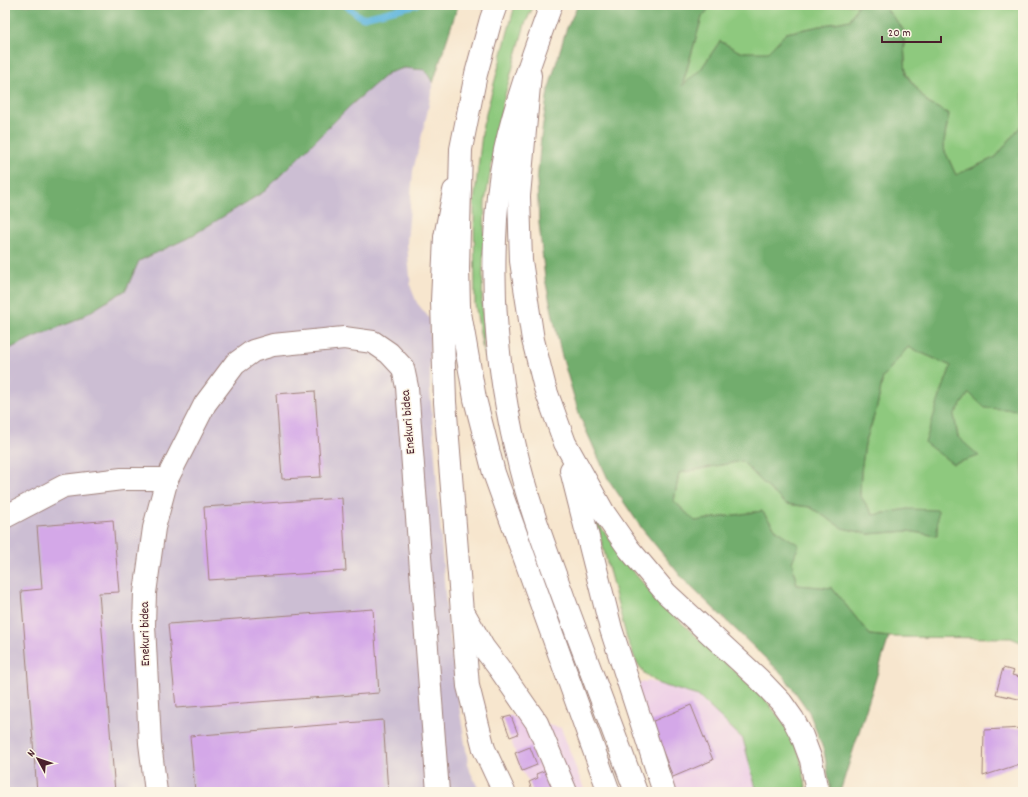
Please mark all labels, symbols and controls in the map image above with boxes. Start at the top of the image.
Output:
scale bar [882,18,941,44]
text: 20 m [888,25,911,42]
street label: Enekuri bidea [397,388,421,455]
street label: Enekuri bidea [136,601,156,666]
north arrow [18,739,58,779]
text: N [24,746,40,761]

